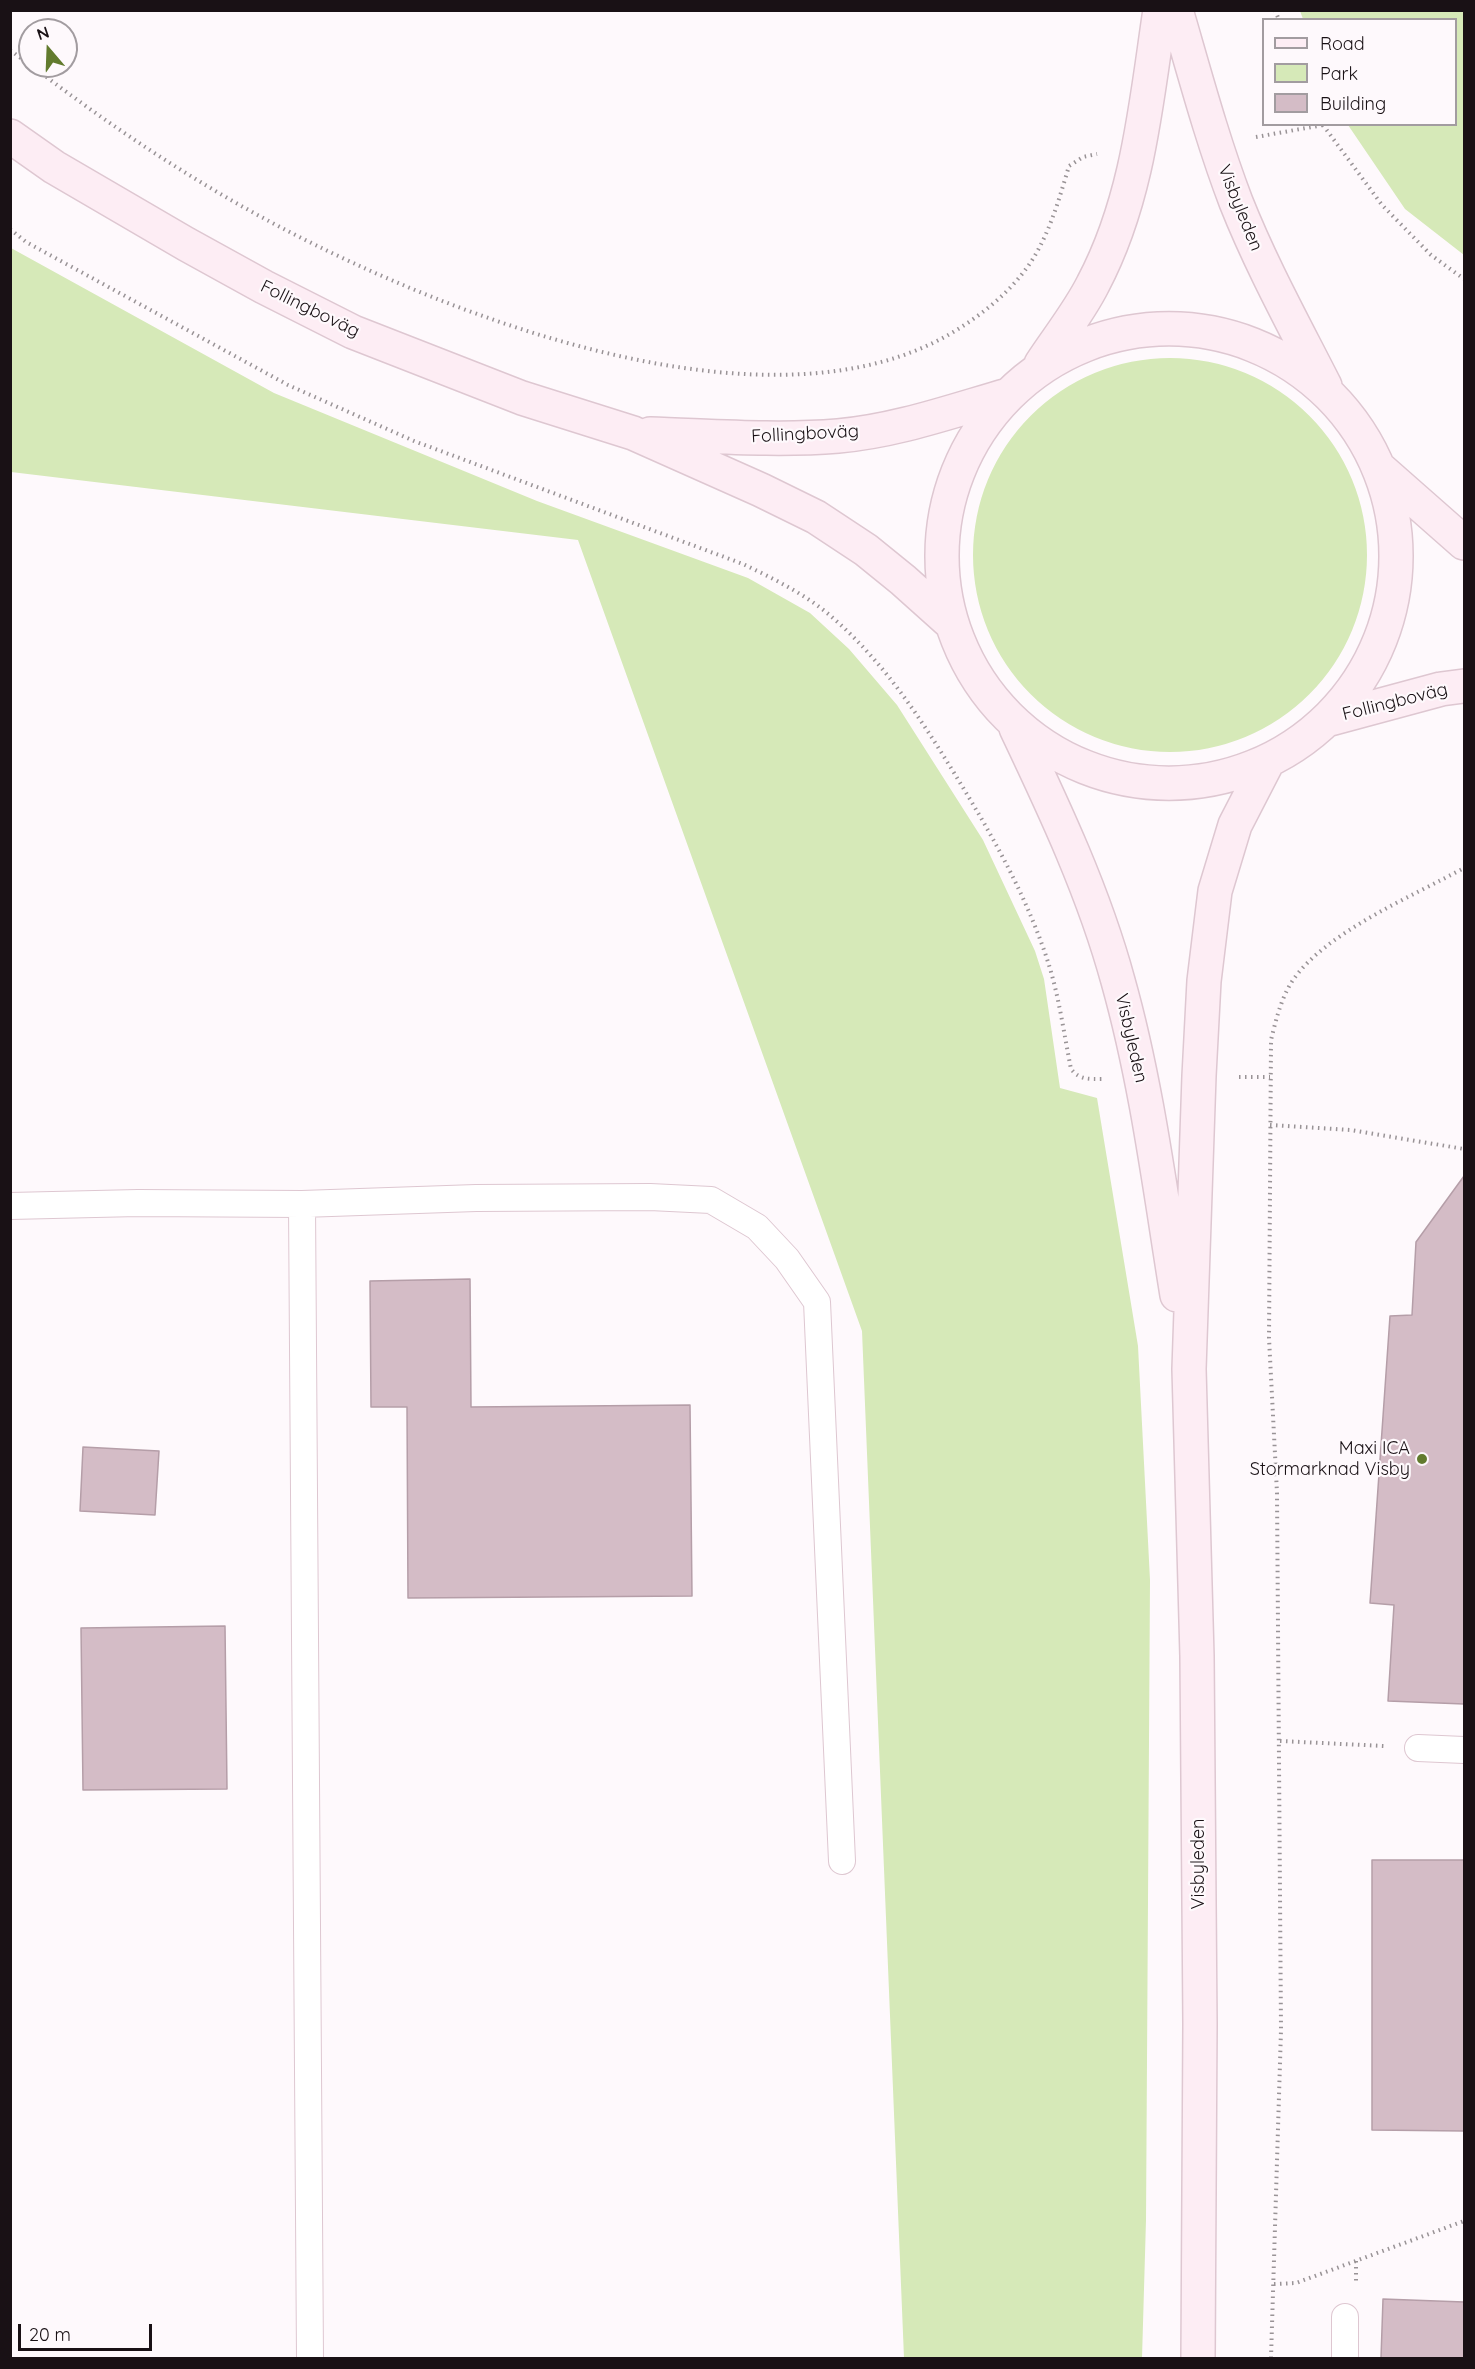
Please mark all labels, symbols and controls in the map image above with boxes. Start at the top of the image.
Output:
north arrow [18,18,78,78]
legend [1262,18,1457,126]
text: N [34,22,52,44]
text: Road [1320,32,1365,55]
text: Park [1320,62,1358,85]
text: Building [1320,92,1386,115]
street label: Visbyleden [1213,162,1267,254]
street label: Follingboväg [257,276,363,342]
street label: Follingboväg [751,420,859,448]
street label: Follingboväg [1340,678,1450,726]
street label: Visbyleden [1110,991,1152,1085]
place label: Maxi ICA Stormarknad Visby [1250,1438,1410,1480]
marker: Maxi ICA Stormarknad Visby [1415,1452,1429,1466]
street label: Visbyleden [1188,1818,1210,1910]
scale bar [21,2312,154,2350]
text: 20 m [29,2323,71,2346]

